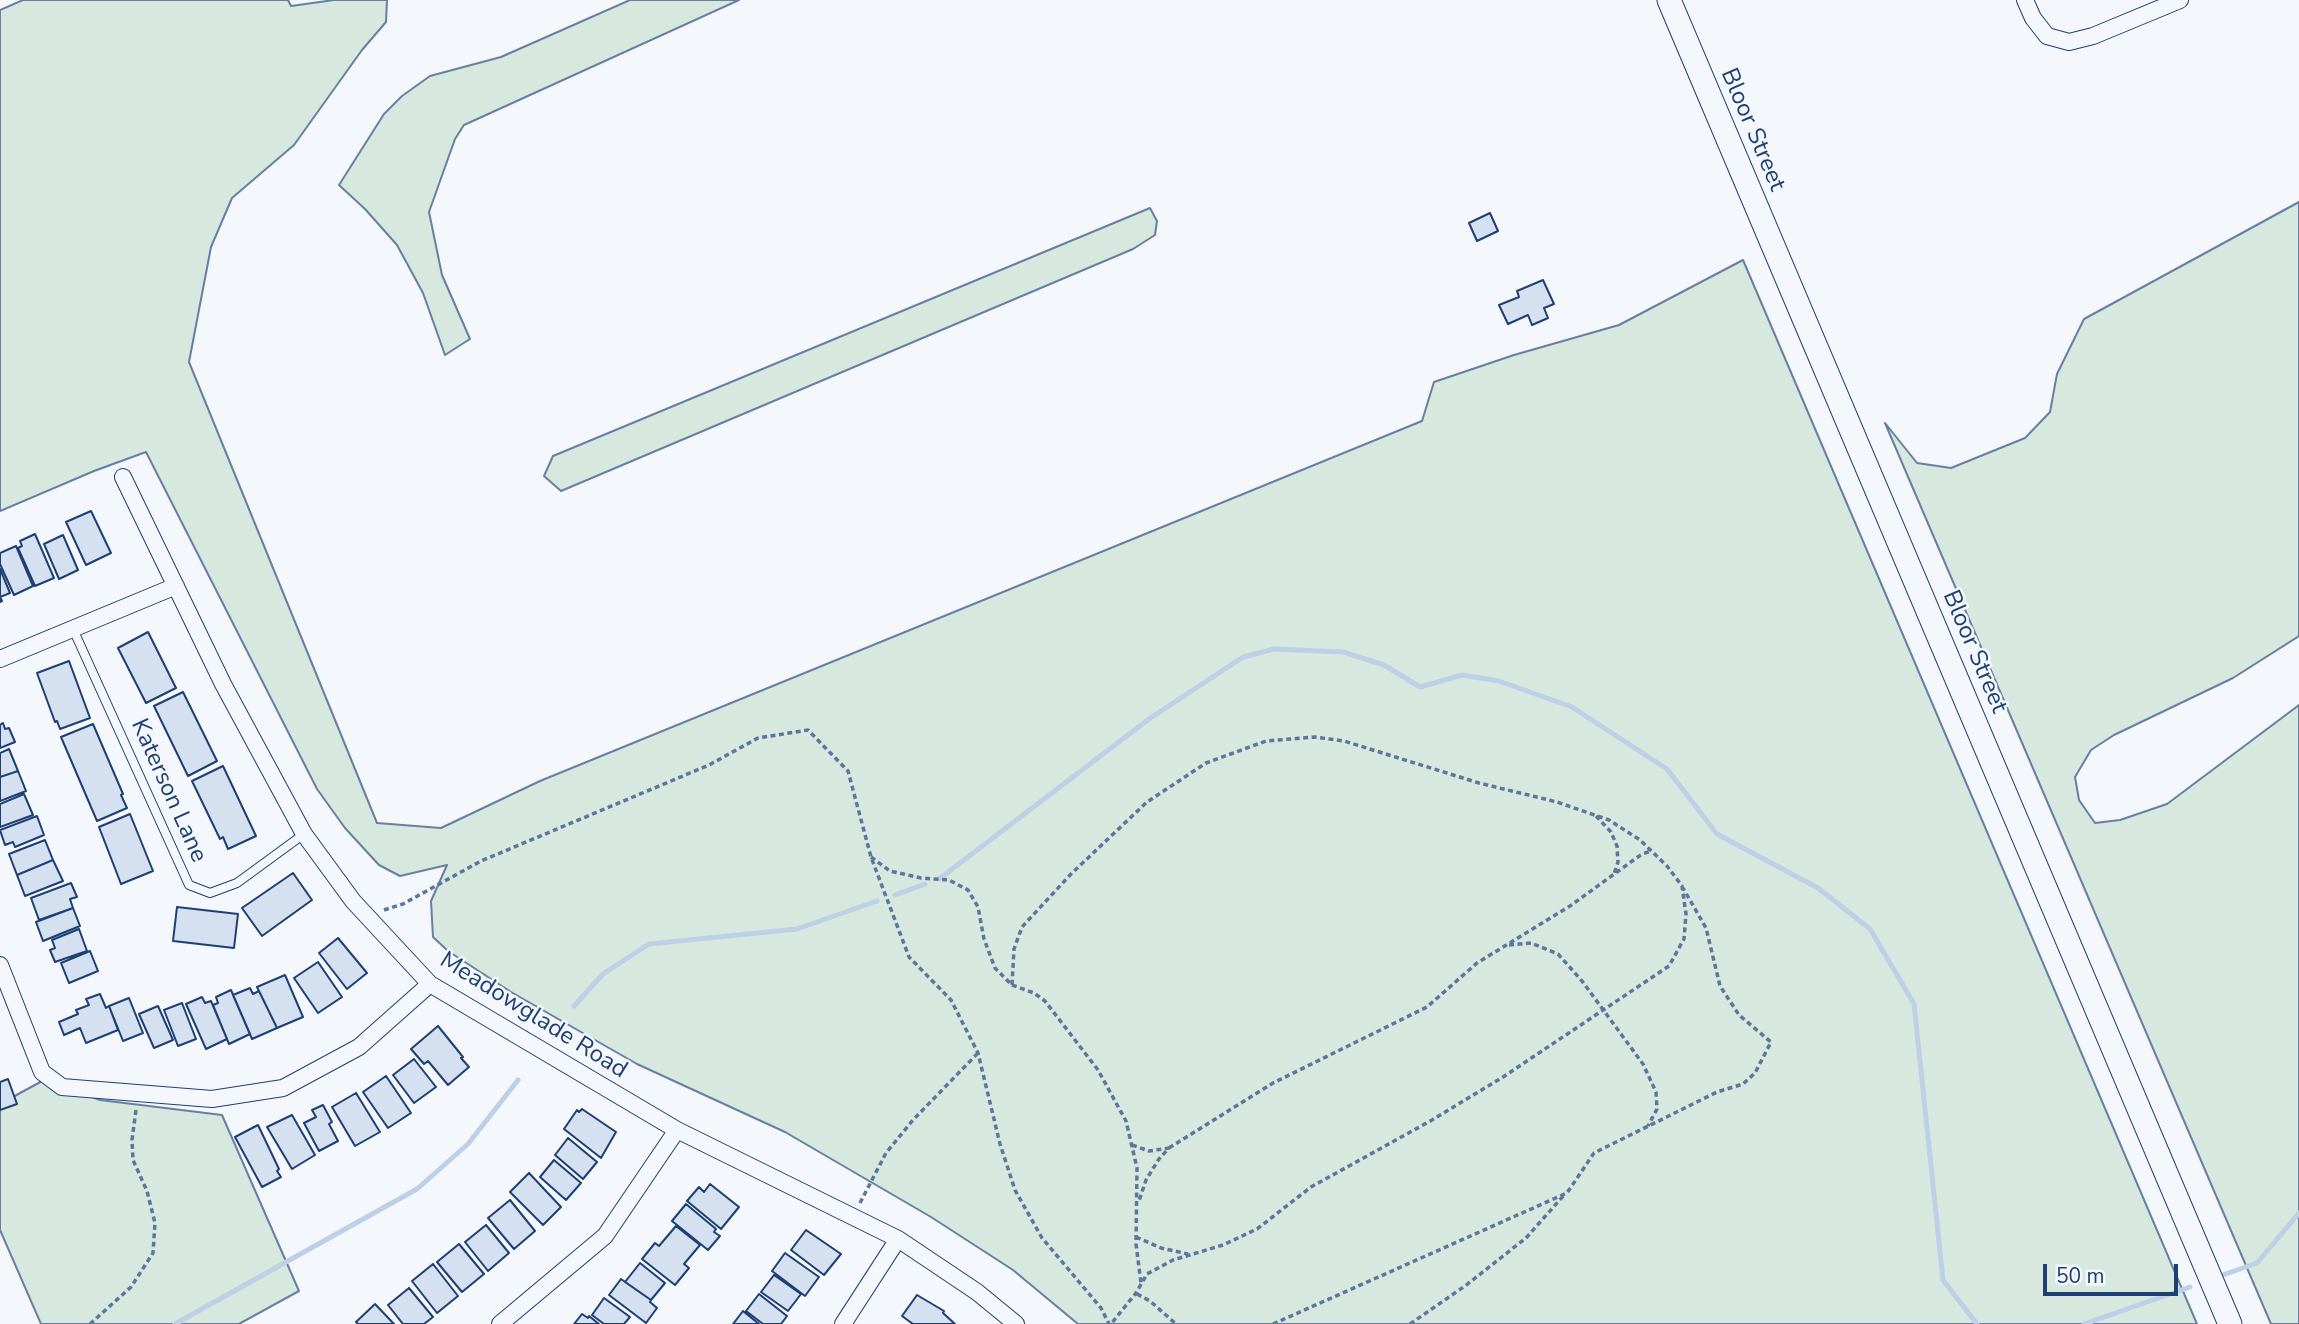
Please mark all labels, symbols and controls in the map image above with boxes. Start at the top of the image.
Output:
street label: Bloor Street [1713,64,1791,196]
street label: Bloor Street [1935,586,2013,718]
street label: Katerson Lane [124,715,212,867]
street label: Meadowglade Road [434,947,632,1085]
scale bar [2047,1250,2182,1294]
text: 50 m [2056,1262,2105,1290]

